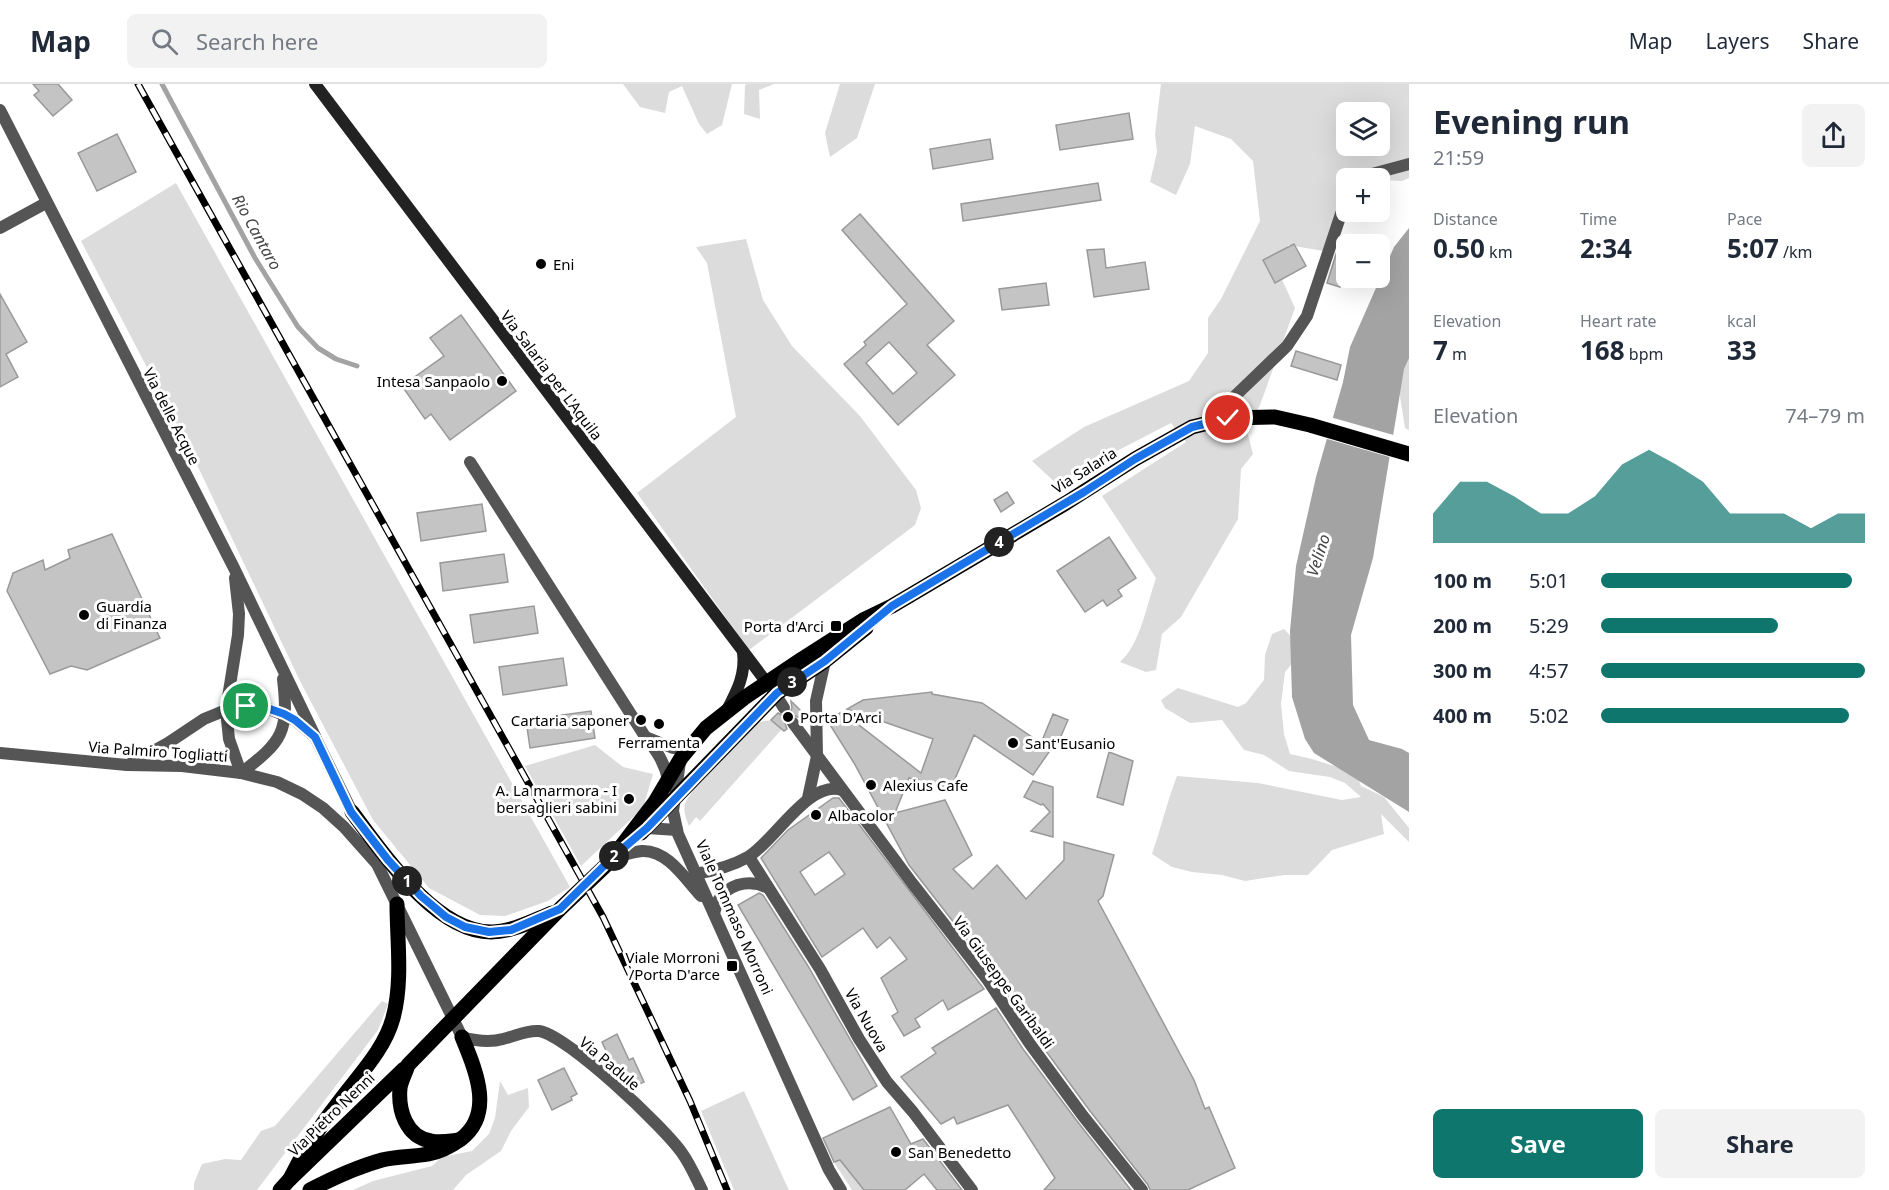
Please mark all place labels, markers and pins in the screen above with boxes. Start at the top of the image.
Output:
place label: Eni [553,254,574,274]
marker: Eni [534,257,548,271]
place label: Intesa Sanpaolo [377,371,490,391]
marker: Intesa Sanpaolo [495,374,509,388]
pin [1202,392,1253,443]
pin: 4 [984,527,1014,557]
place label: Guardia di Finanza [96,596,167,633]
marker: Guardia di Finanza [77,608,91,622]
place label: Porta d'Arci [744,616,824,636]
marker: Porta d'Arci [829,619,843,633]
pin: 3 [777,667,807,697]
pin [220,680,271,731]
place label: Porta D'Arci [800,707,882,727]
place label: Cartaria saponer [511,710,629,730]
marker: Porta D'Arci [781,710,795,724]
marker: Cartaria saponer [634,713,648,727]
marker: Ferramenta [652,717,666,731]
place label: Ferramenta [618,732,700,752]
place label: Sant'Eusanio [1025,733,1115,753]
marker: Sant'Eusanio [1006,736,1020,750]
place label: Alexius Cafe [883,775,968,795]
marker: Alexius Cafe [864,778,878,792]
place label: A. La marmora - I bersaglieri sabini [496,780,617,817]
marker: A. La marmora - I bersaglieri sabini [622,792,636,806]
place label: Albacolor [828,805,895,825]
marker: Albacolor [809,808,823,822]
pin: 2 [599,841,629,871]
pin: 1 [392,866,422,896]
place label: Viale Morroni /Porta D'arce [625,947,720,984]
marker: Viale Morroni /Porta D'arce [725,959,739,973]
place label: San Benedetto [908,1142,1011,1162]
marker: San Benedetto [889,1145,903,1159]

